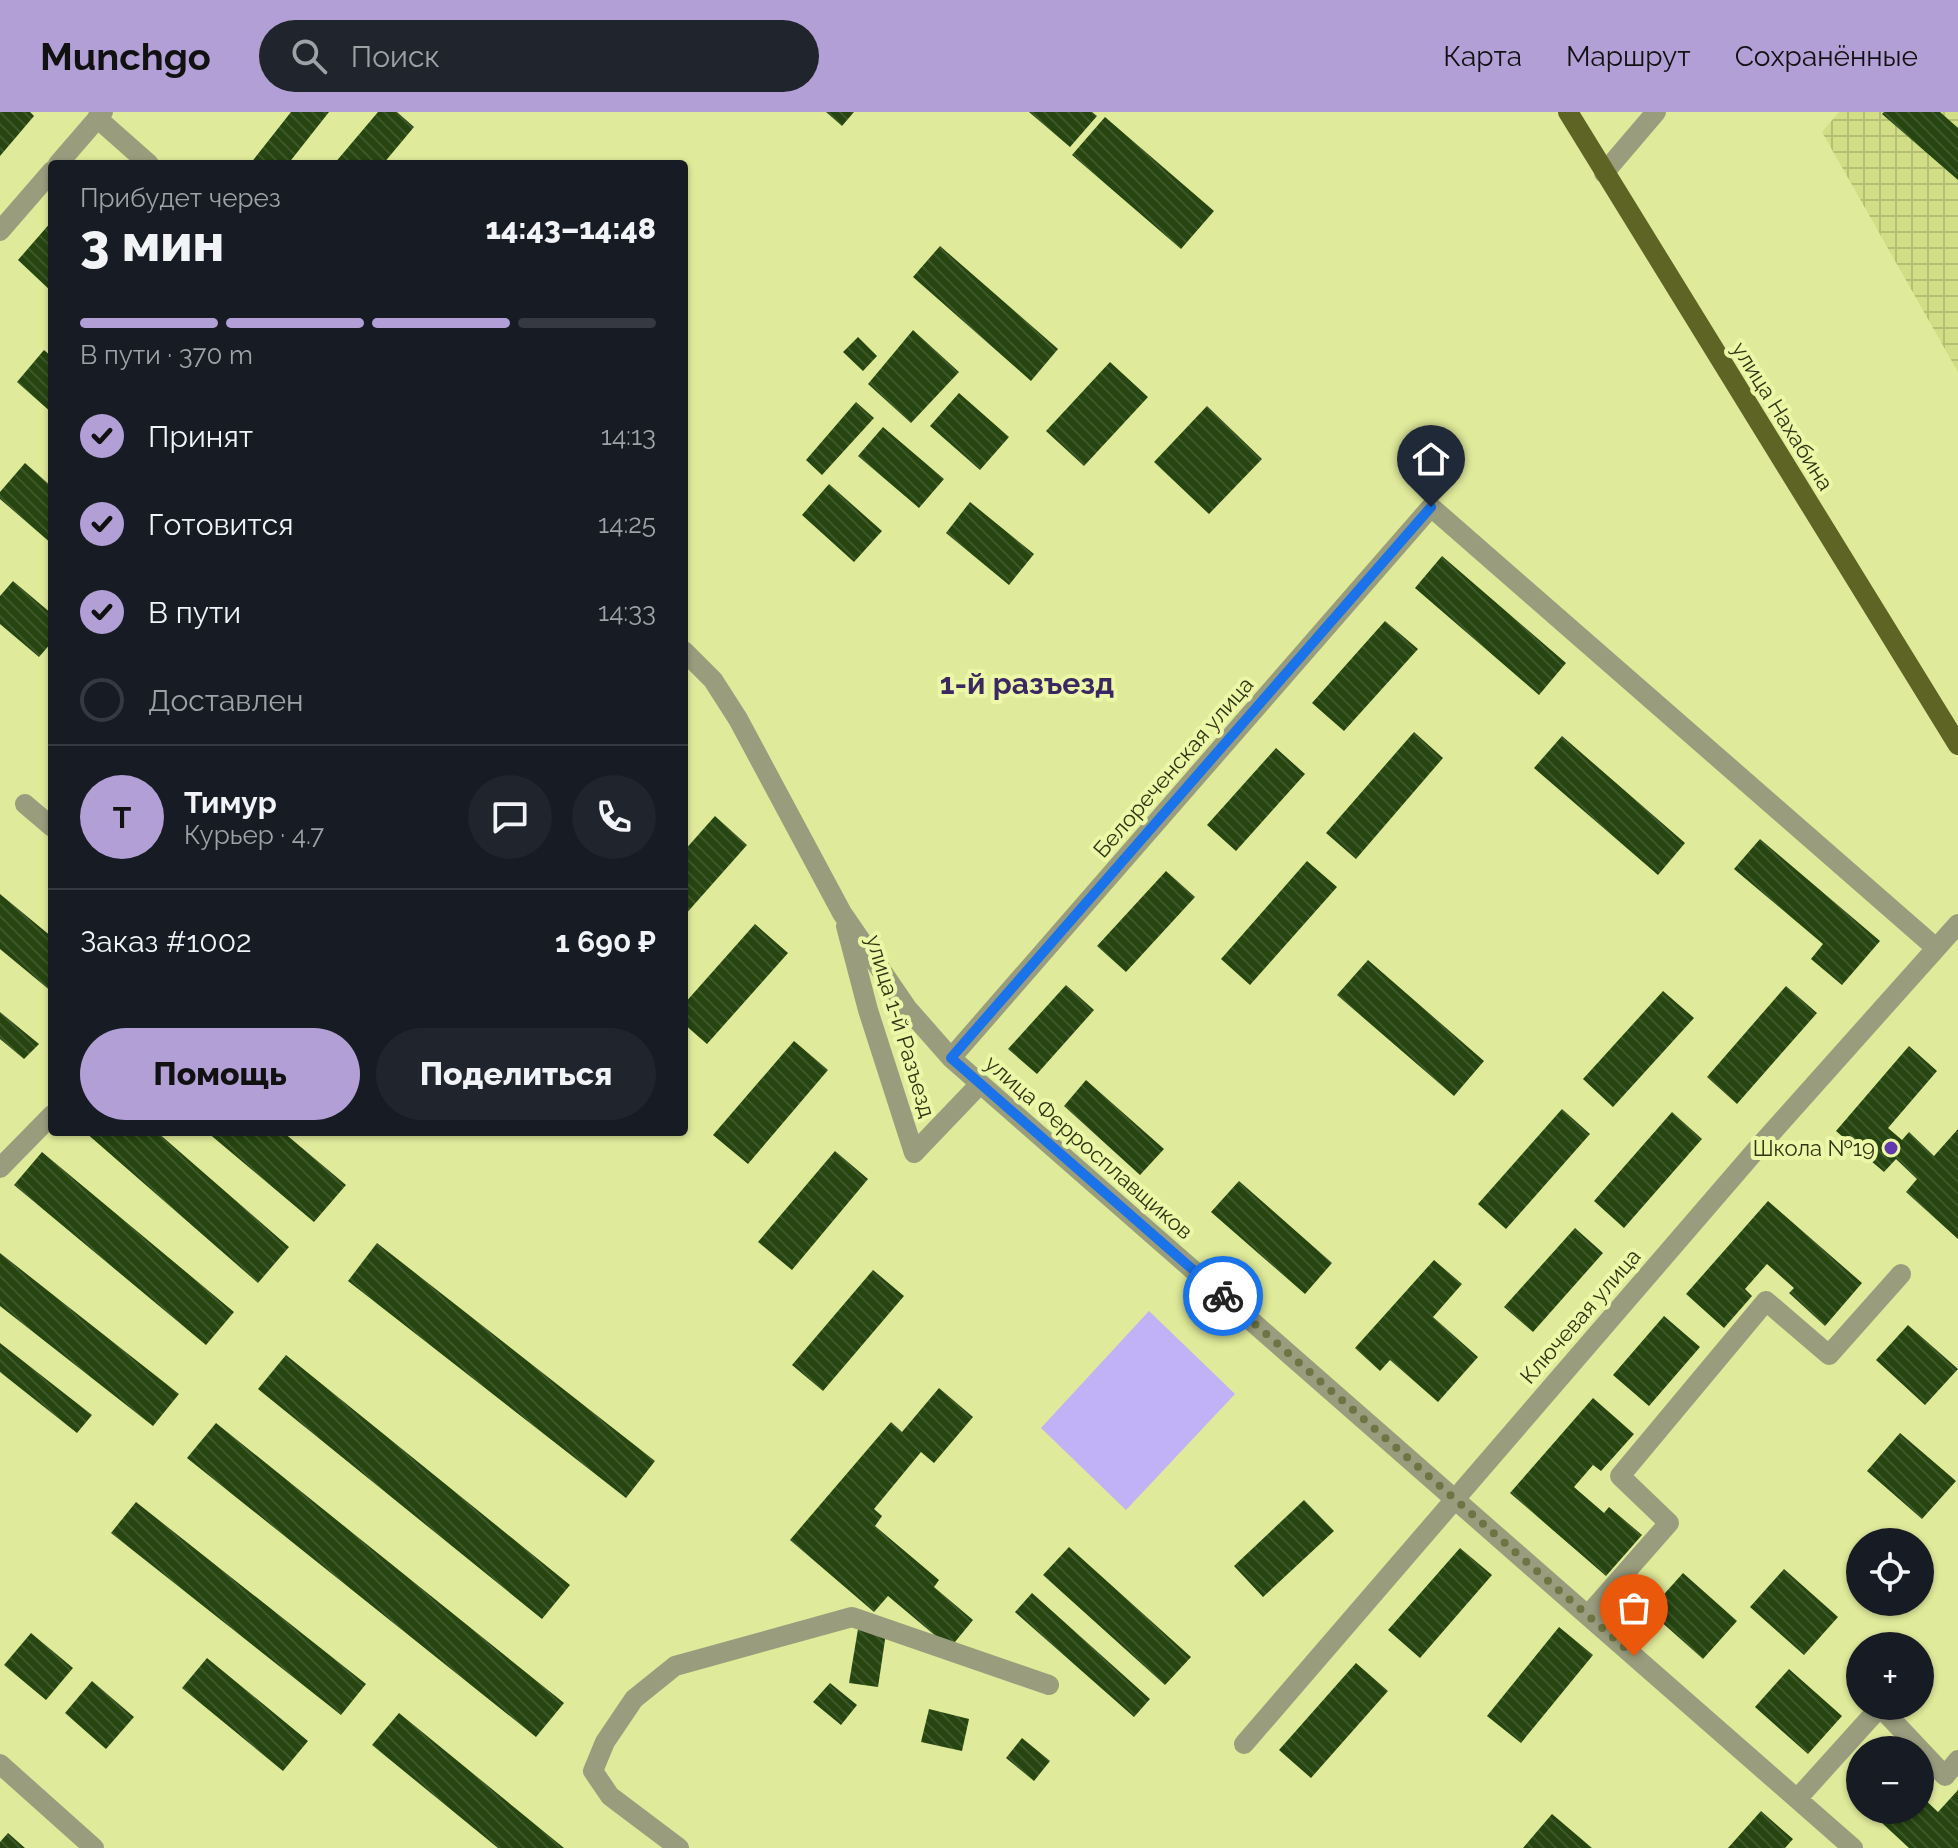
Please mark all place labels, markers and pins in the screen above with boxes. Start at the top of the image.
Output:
pin [1397,425,1465,507]
place label: Школа №19 [1753,1135,1875,1161]
marker: Школа №19 [1882,1139,1900,1157]
pin [1600,1574,1668,1656]

